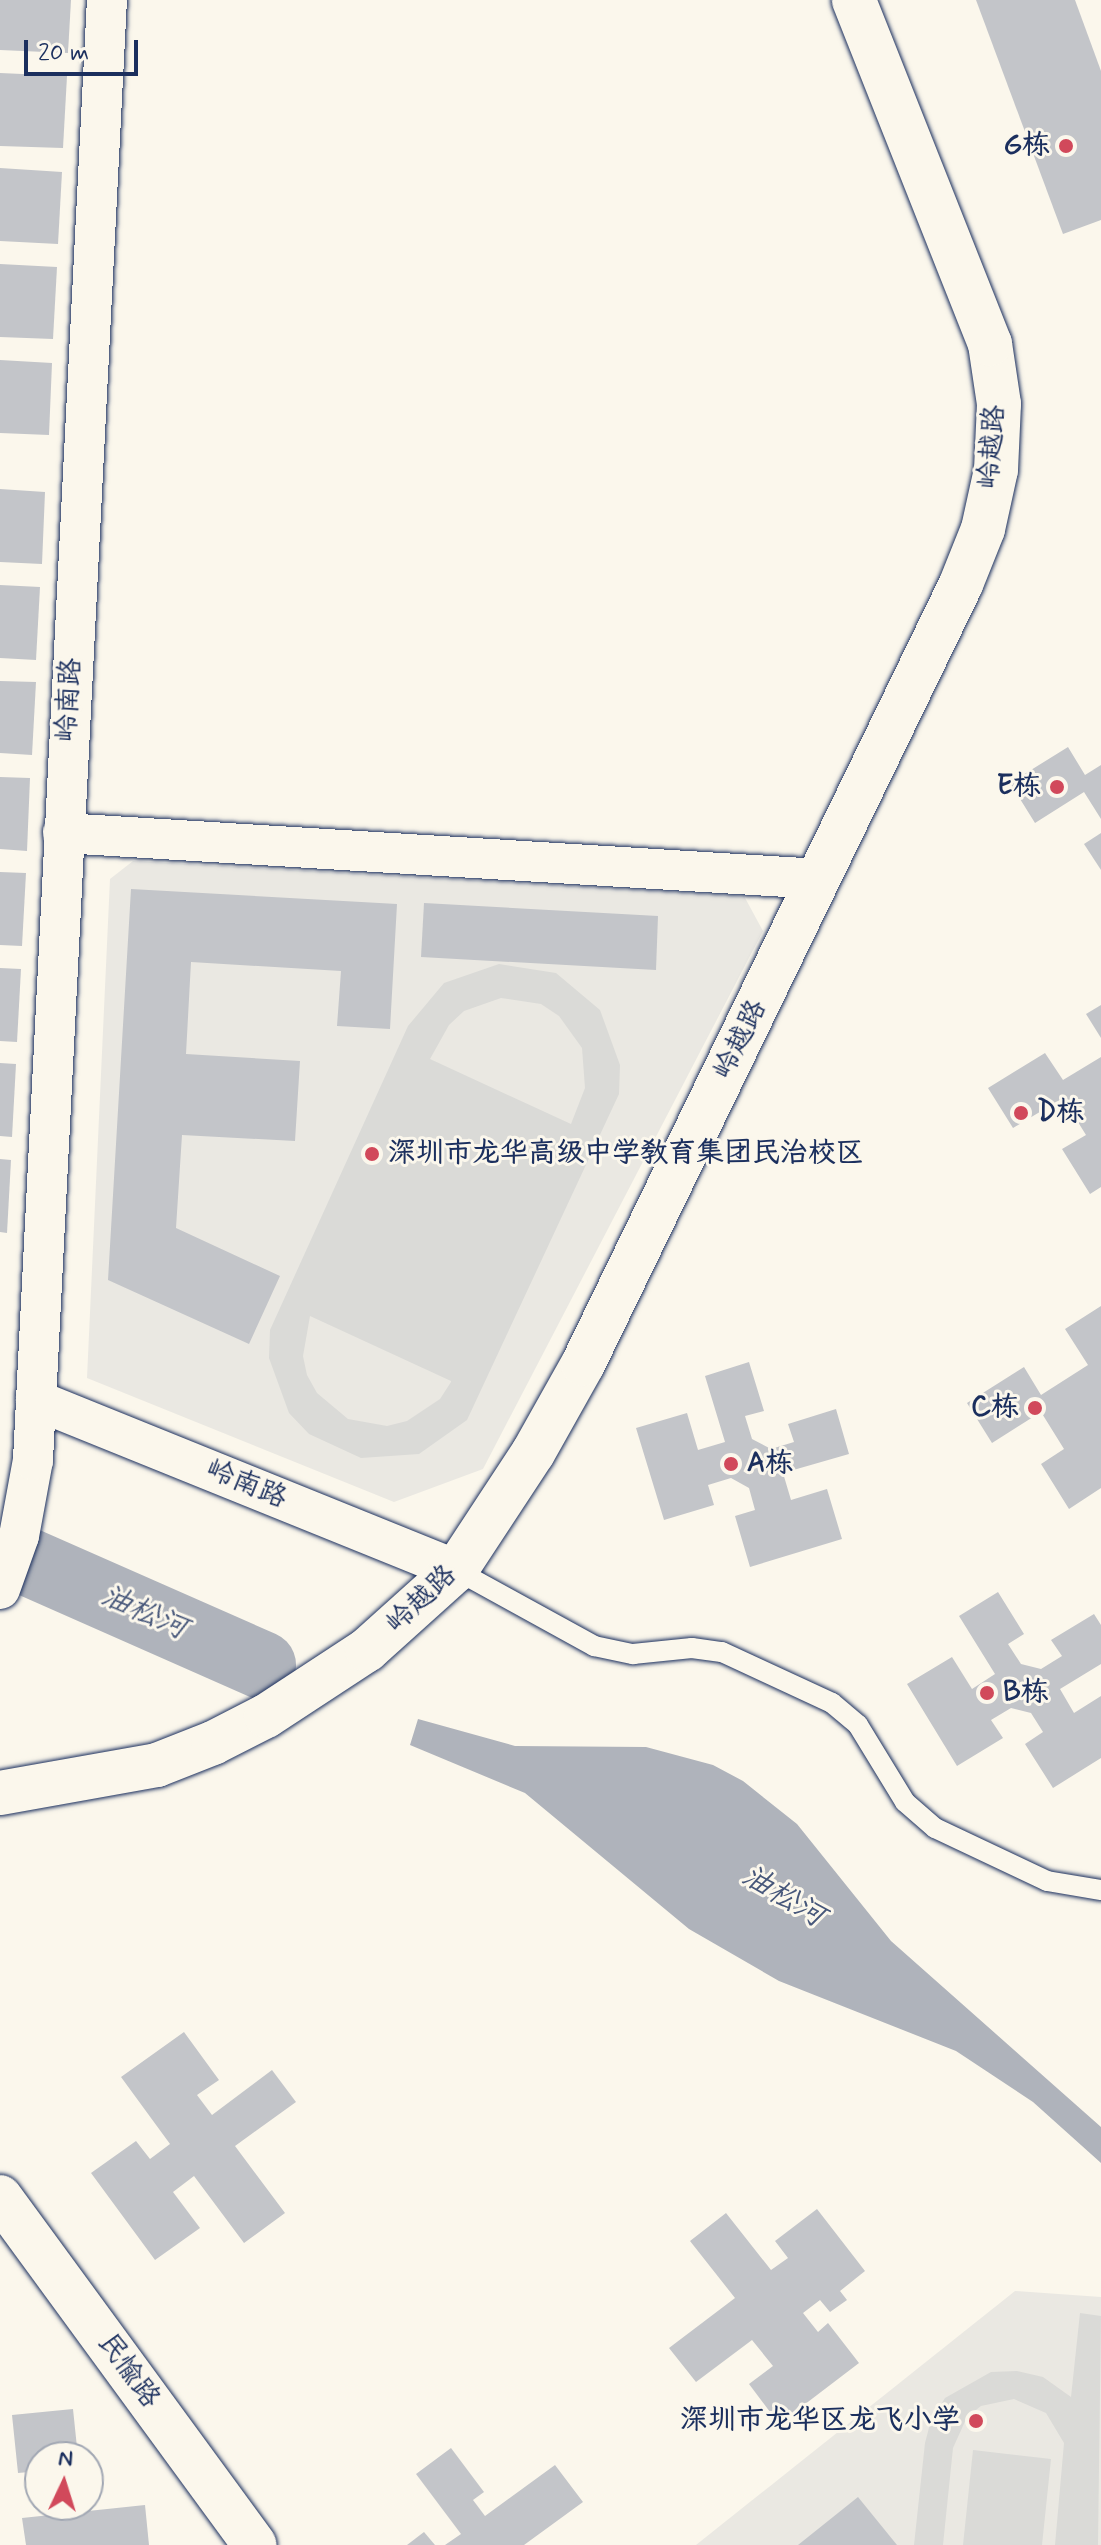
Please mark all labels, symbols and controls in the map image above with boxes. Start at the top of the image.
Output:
scale bar [28,24,142,74]
text: 20 m [38,38,89,69]
place label: G栋 [1004,129,1050,163]
marker: G栋 [1057,137,1075,155]
street label: 岭越路 [973,404,1013,490]
street label: 岭南路 [51,657,89,743]
place label: E栋 [997,770,1041,804]
marker: E栋 [1048,778,1066,796]
street label: 岭越路 [707,995,775,1085]
place label: D栋 [1037,1096,1084,1130]
marker: D栋 [1012,1104,1030,1122]
place label: 深圳市龙华高级中学教育集团民治校区 [388,1137,864,1171]
marker: 深圳市龙华高级中学教育集团民治校区 [363,1145,381,1163]
place label: C栋 [971,1391,1019,1425]
marker: C栋 [1026,1399,1044,1417]
place label: A栋 [747,1447,793,1481]
street label: 岭南路 [201,1454,291,1516]
marker: A栋 [722,1455,740,1473]
street label: 岭越路 [380,1559,464,1641]
water label: 油松河 [96,1578,192,1648]
place label: B栋 [1003,1676,1049,1710]
marker: B栋 [978,1684,996,1702]
water label: 油松河 [735,1858,831,1936]
street label: 民愉路 [90,2327,166,2415]
place label: 深圳市龙华区龙飞小学 [680,2404,960,2438]
marker: 深圳市龙华区龙飞小学 [967,2412,985,2430]
north arrow [24,2441,104,2521]
text: N [57,2445,74,2474]

